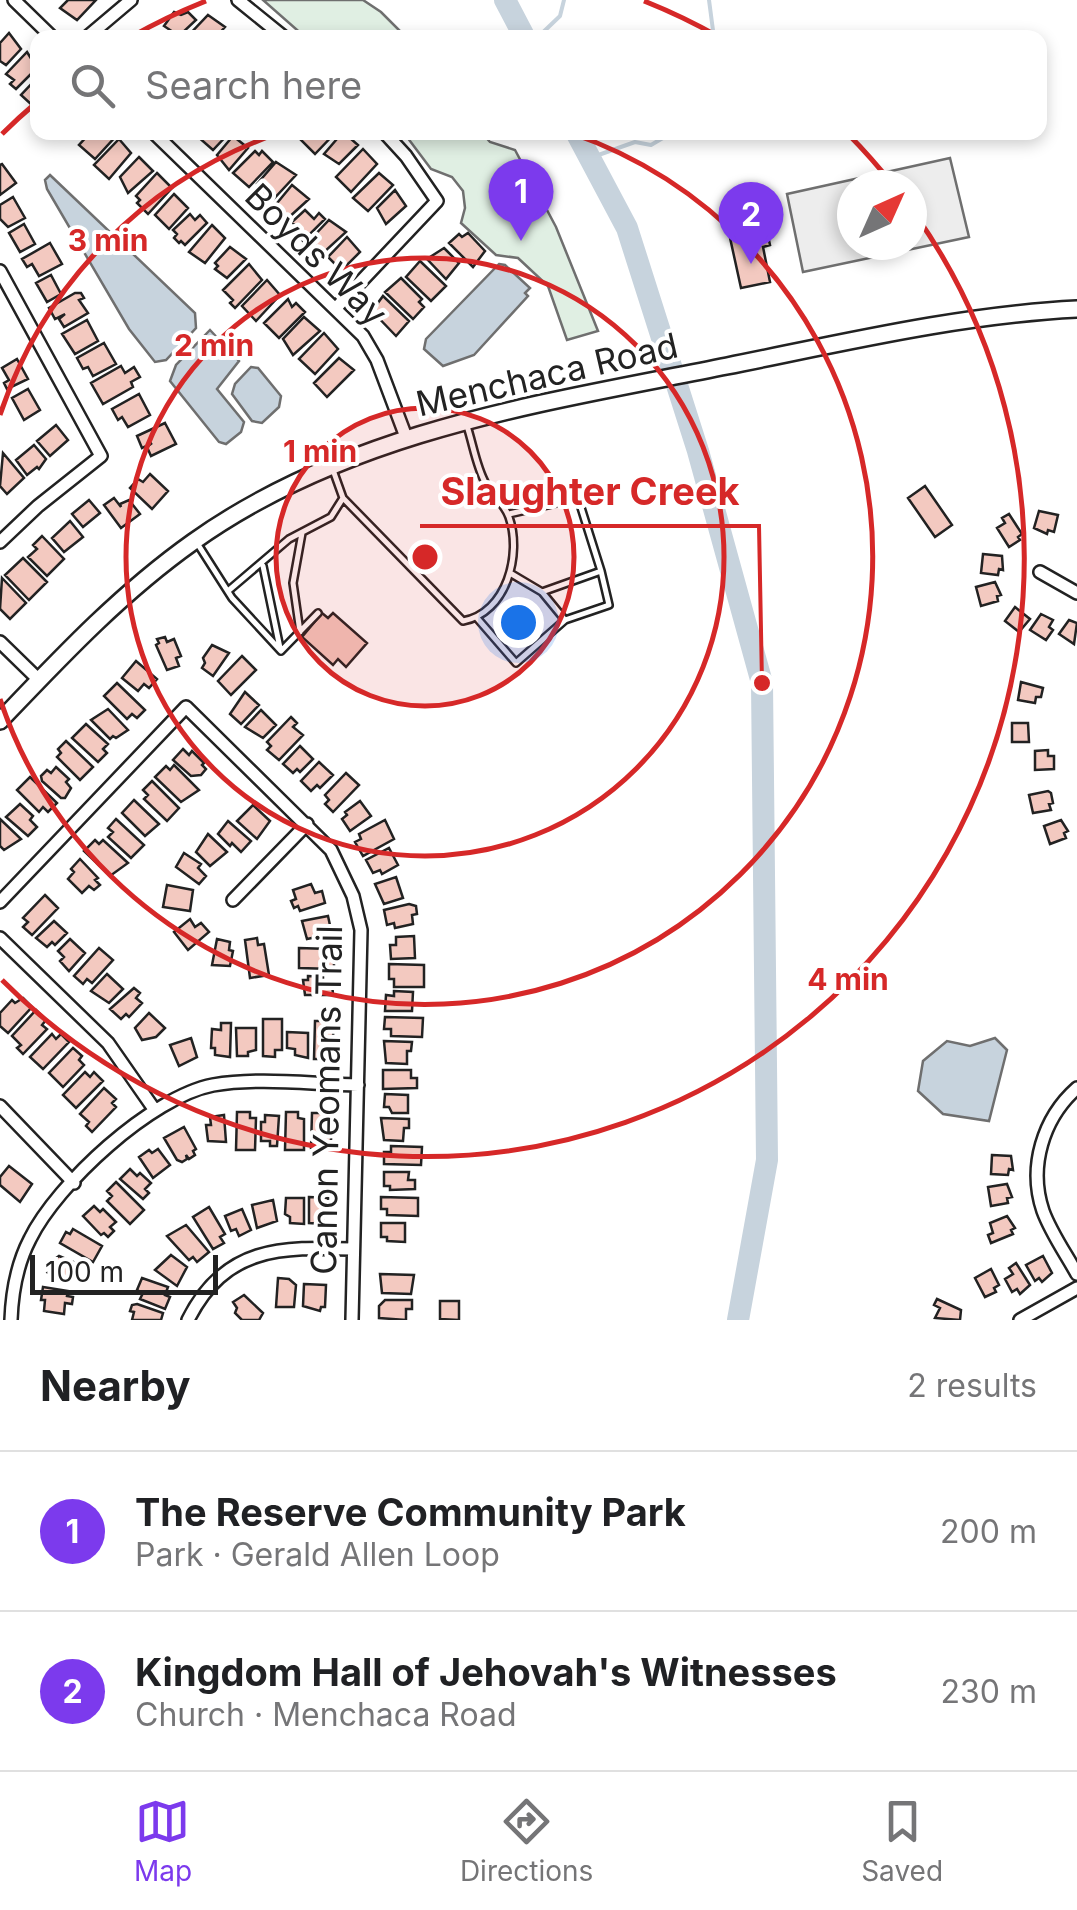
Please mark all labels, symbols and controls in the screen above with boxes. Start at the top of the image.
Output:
search box [30,30,1047,140]
icon: search [65,58,120,113]
text: Search here [145,62,362,108]
pin: 1 [488,158,554,241]
north arrow [837,170,927,260]
street label: Boyds Way [237,175,396,334]
pin: 2 [718,182,784,264]
text: 3 min [68,222,148,258]
street label: Menchaca Road [412,323,682,425]
text: 2 min [174,327,254,363]
text: 1 min [283,433,357,469]
callout: Slaughter Creek [420,458,759,526]
text: Slaughter Creek [440,468,740,514]
centre of rings [407,539,443,575]
your location [493,597,544,648]
street label: Canon Yeomans Trail [302,925,350,1275]
text: 4 min [807,961,889,997]
scale bar [30,1250,218,1294]
text: 100 m [45,1255,124,1289]
text: Nearby [40,1360,191,1411]
text: 2 results [907,1366,1037,1405]
text: The Reserve Community Park [135,1489,686,1535]
text: 1 [66,1512,79,1551]
text: 200 m [940,1512,1037,1551]
text: Park · Gerald Allen Loop [135,1535,500,1574]
text: Kingdom Hall of Jehovah's Witnesses [135,1649,837,1695]
text: 2 [62,1672,83,1711]
text: 230 m [941,1672,1037,1711]
text: Church · Menchaca Road [135,1695,517,1734]
tab: Map [134,1794,192,1888]
tab: Directions [460,1794,593,1888]
tab: Saved [861,1794,943,1888]

